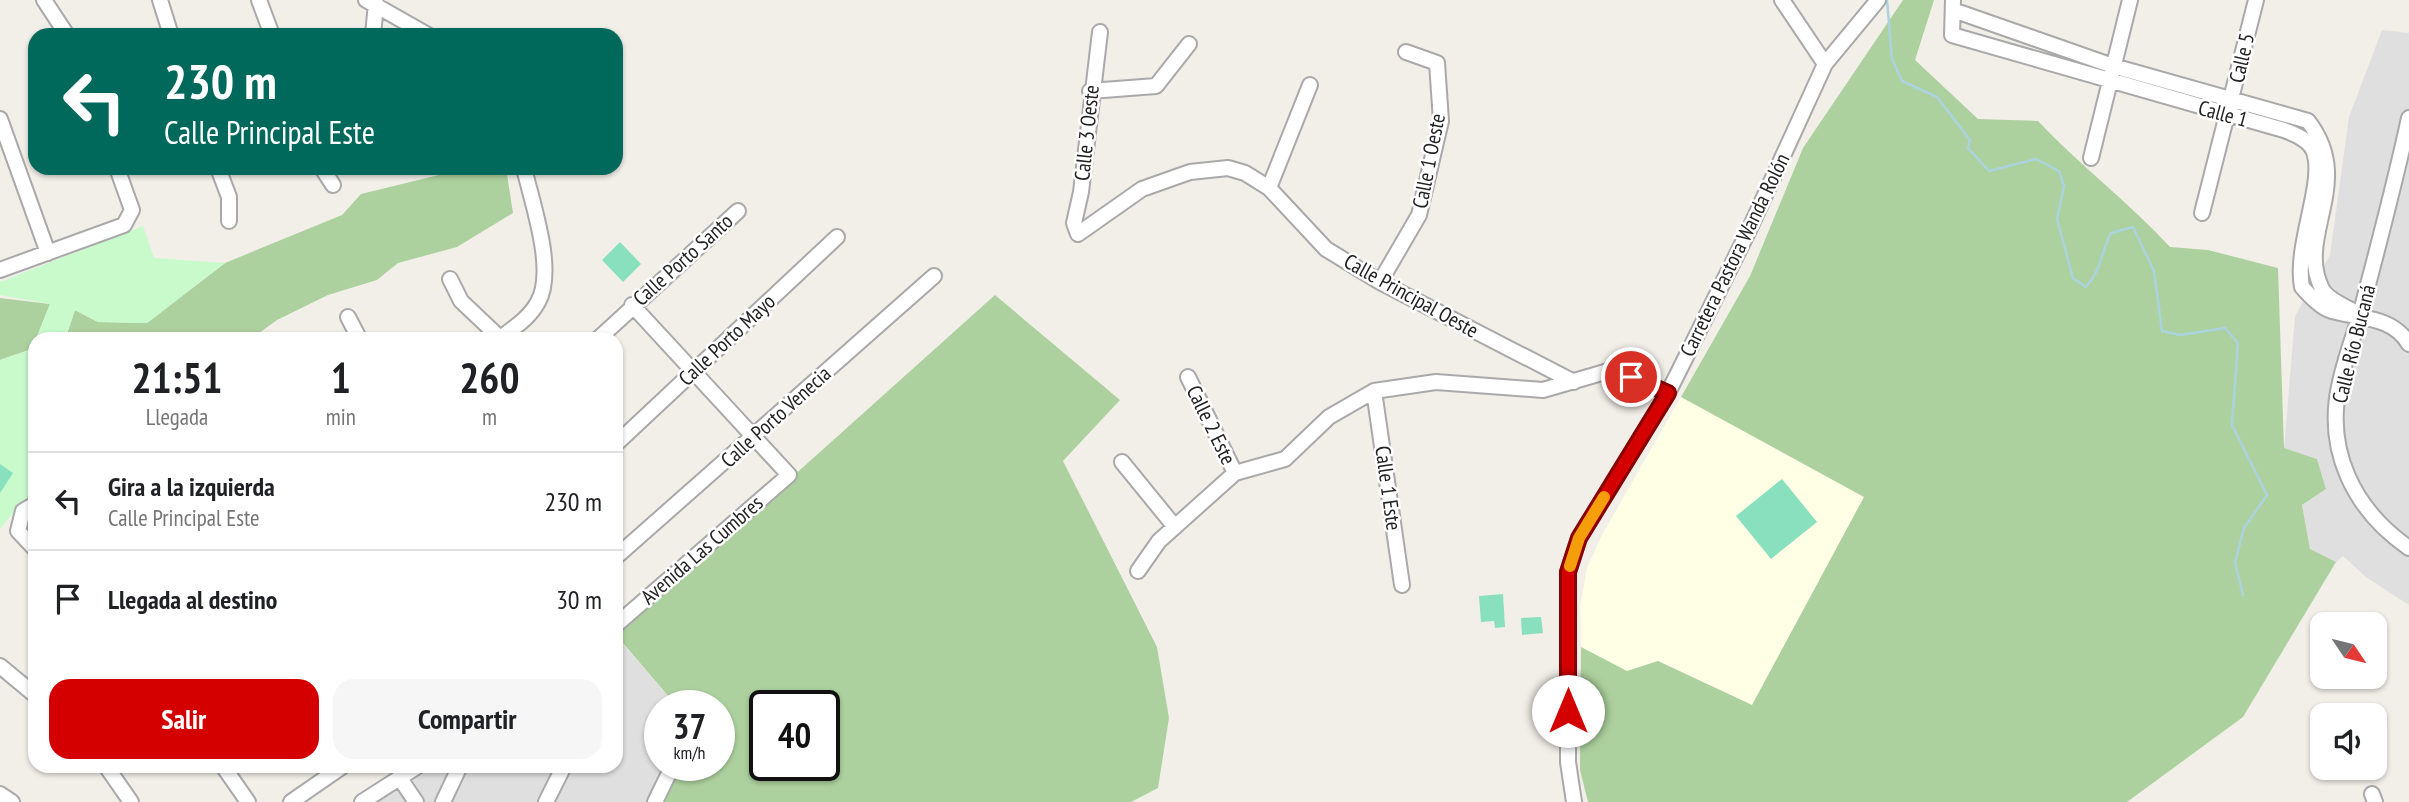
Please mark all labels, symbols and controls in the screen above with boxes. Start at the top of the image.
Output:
street label: Calle 5 [2223,30,2260,85]
text: 230 m [164,49,277,113]
icon: left [49,56,140,147]
street label: Calle 3 Oeste [1068,84,1105,182]
street label: Calle 1 [2195,94,2251,133]
text: Calle Principal Este [164,111,375,153]
street label: Calle 1 Oeste [1406,111,1451,211]
street label: Carretera Pastora Wanda Rolón [1674,149,1795,361]
street label: Calle Porto Santo [627,208,738,312]
street label: Calle Principal Oeste [1339,247,1483,344]
street label: Calle Río Bucaná [2326,282,2381,406]
street label: Calle Porto Mayo [673,288,781,391]
pin [1601,347,1661,407]
text: 21:51 [131,350,222,405]
text: 1 [331,350,351,405]
text: 260 [459,350,520,405]
icon: arrive [1612,358,1650,396]
street label: Calle Porto Venecia [715,360,836,473]
street label: Calle 2 Este [1181,381,1242,469]
text: Llegada [146,402,208,431]
text: min [326,402,356,431]
text: m [482,402,497,431]
street label: Calle 1 Este [1369,444,1408,532]
text: Gira a la izquierda [108,470,275,503]
icon: left [49,482,87,520]
text: 230 m [544,485,602,518]
street label: Avenida Las Cumbres [635,489,768,610]
text: Calle Principal Este [108,503,260,532]
icon: arrive [49,580,87,618]
text: Llegada al destino [108,583,277,616]
text: 30 m [556,583,602,616]
north arrow [2310,612,2387,690]
map controls [2310,612,2387,780]
position arrow [1531,674,1605,748]
button: Salir [49,679,319,759]
button: Compartir [333,679,602,759]
speed limit sign: 40 [749,690,840,781]
text: 37 [673,703,706,749]
button: sound [2310,703,2387,780]
text: km/h [674,741,705,764]

